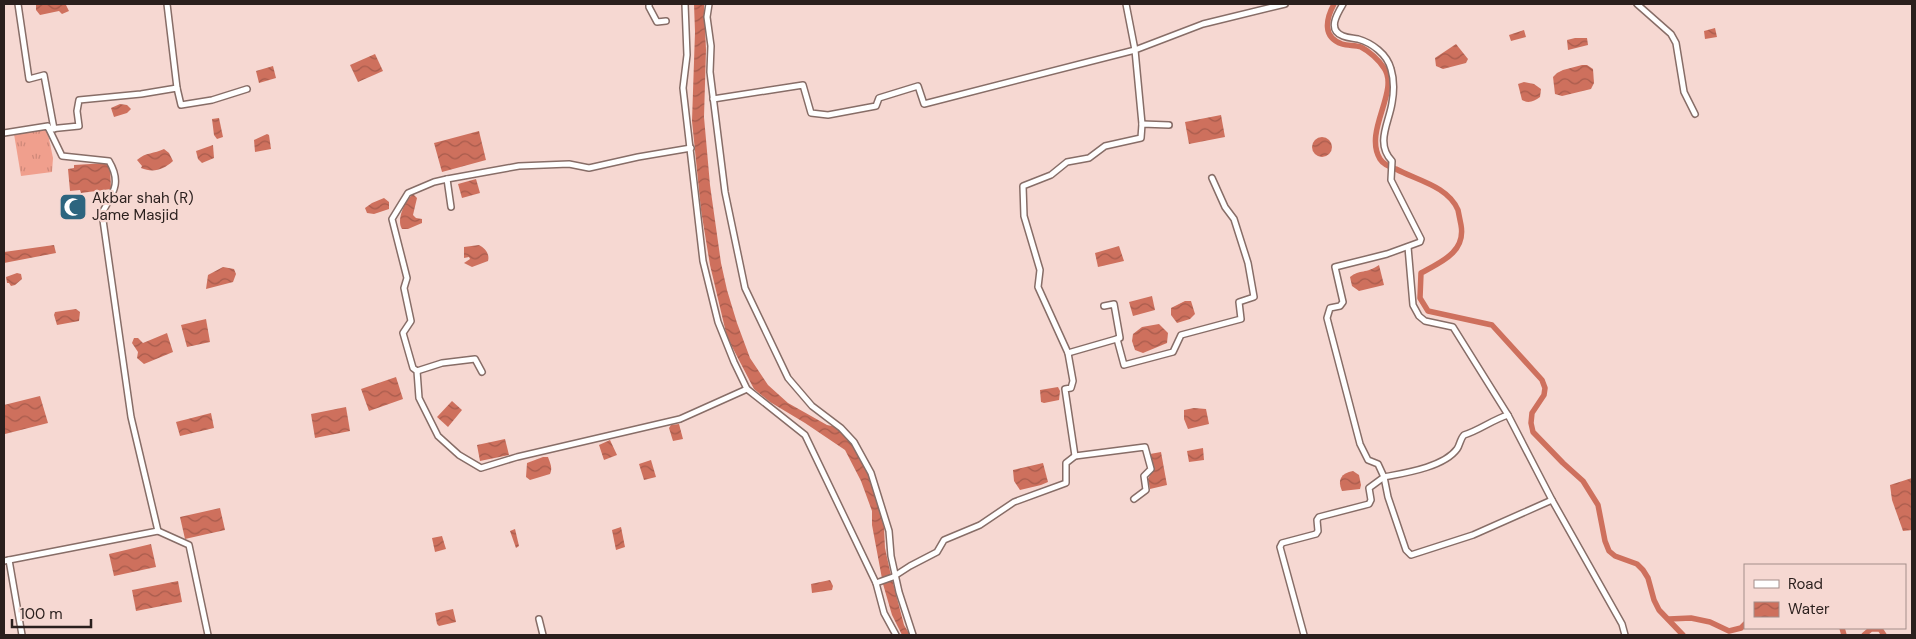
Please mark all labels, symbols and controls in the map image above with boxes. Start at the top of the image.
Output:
place label: Akbar shah (R) Jame Masjid [92,188,194,225]
mosque icon: Akbar shah (R) Jame Masjid [58,192,88,222]
legend [1744,564,1906,629]
text: Road [1788,574,1823,594]
scale bar [12,596,91,628]
text: Water [1788,599,1830,619]
text: 100 m [20,604,63,624]

